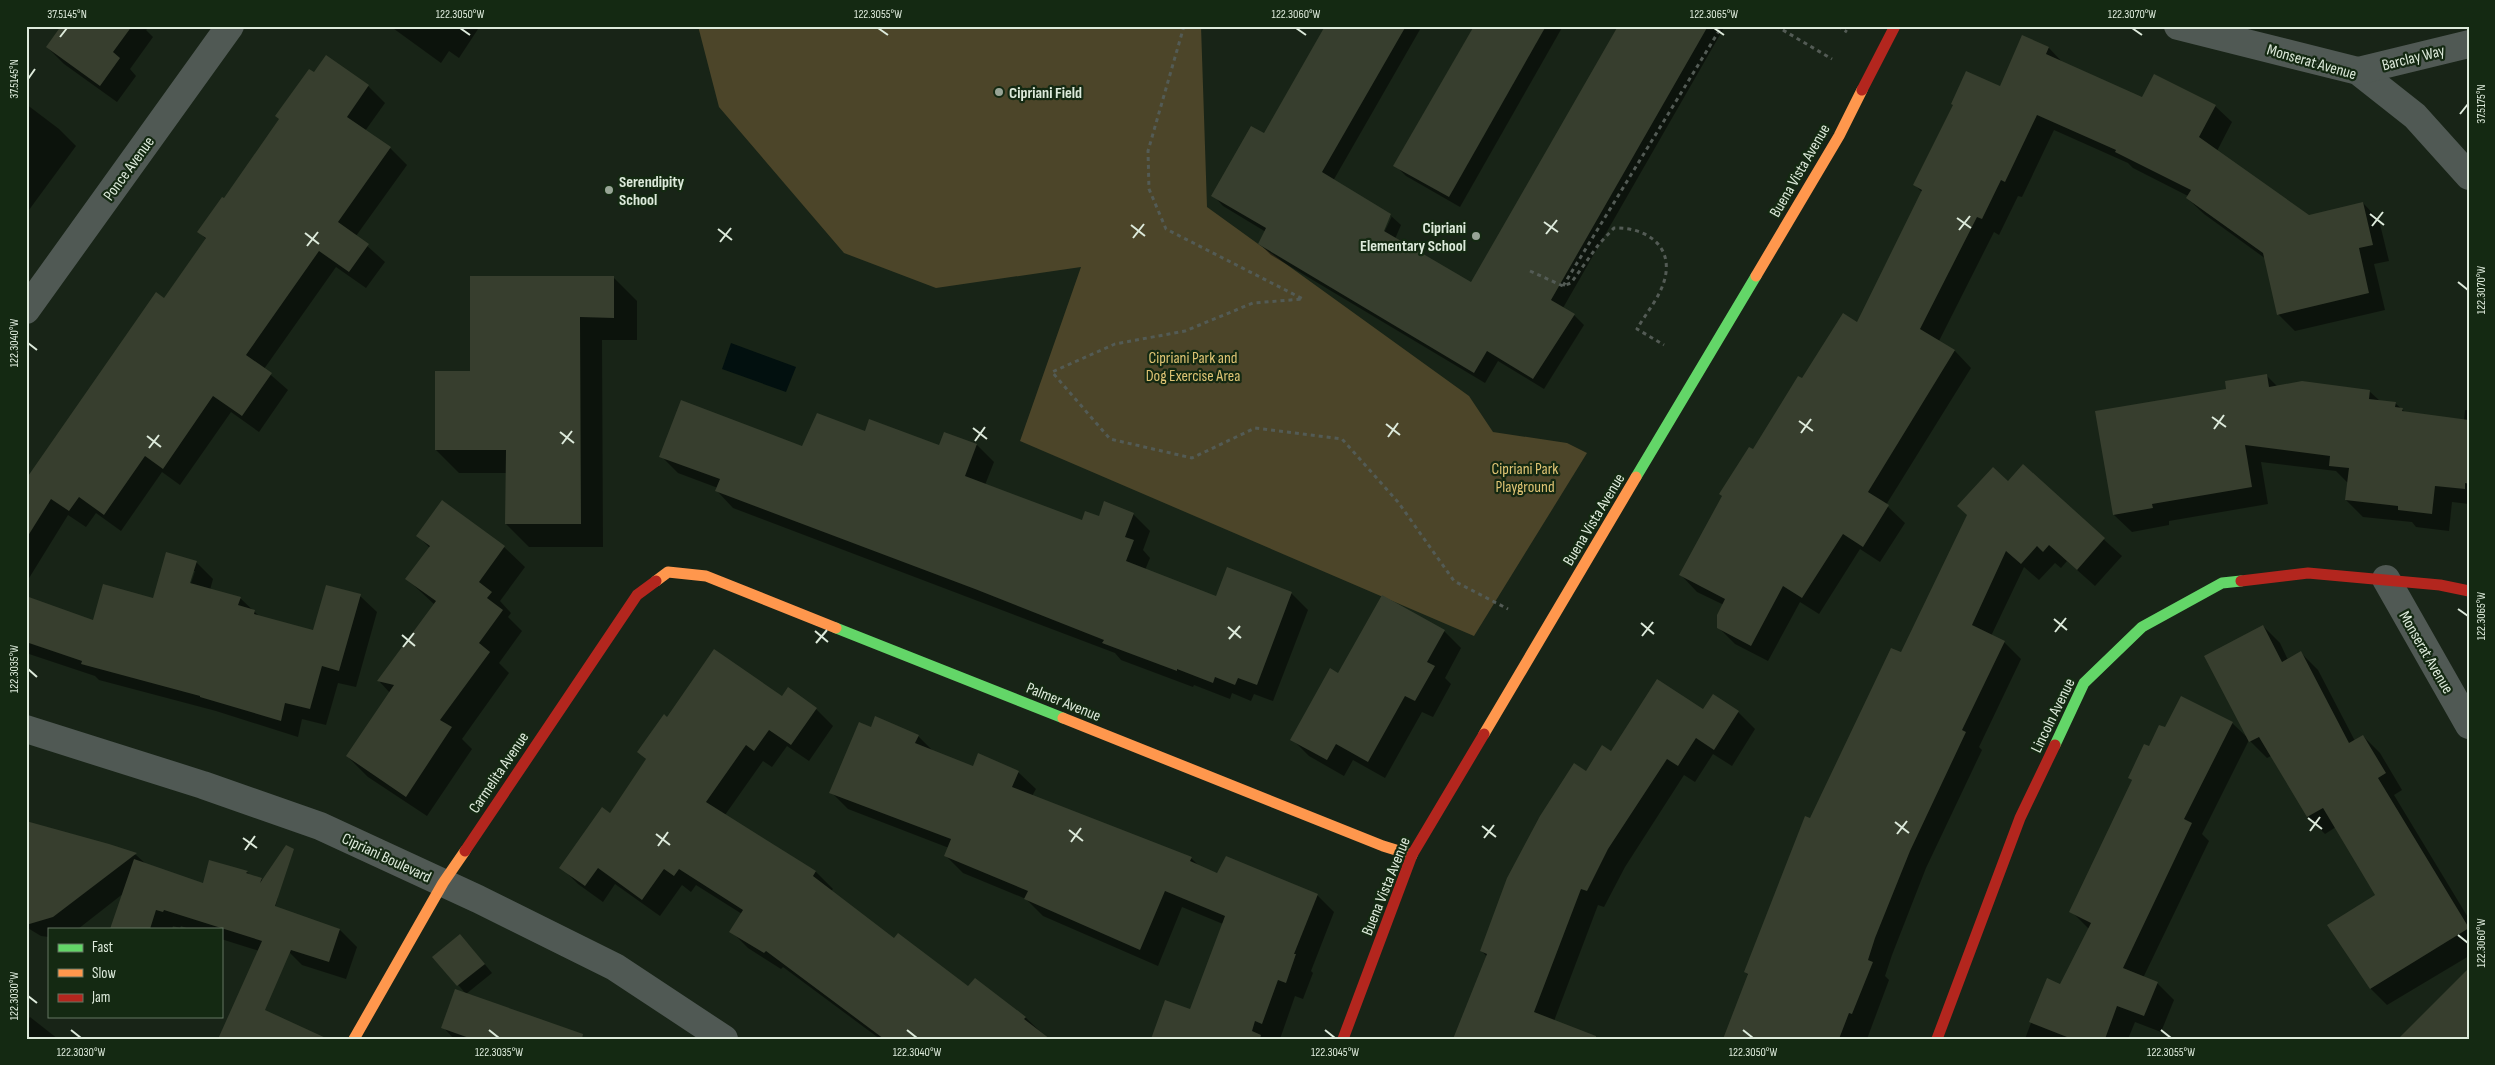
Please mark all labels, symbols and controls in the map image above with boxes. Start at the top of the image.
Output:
text: 37.5145°N [47,7,87,22]
text: 122.3050°W [436,7,484,22]
text: 122.3055°W [854,7,902,22]
text: 122.3060°W [1272,7,1321,22]
text: 122.3065°W [1690,7,1738,22]
text: 122.3070°W [2108,7,2156,22]
street label: Monserat Avenue [2265,41,2359,84]
street label: Barclay Way [2380,41,2447,75]
text: 37.5145°N [7,59,22,99]
place label: Cipriani Field [1009,84,1082,103]
text: 37.5175°N [2474,84,2489,124]
marker: Cipriani Field [993,86,1005,98]
street label: Buena Vista Avenue [1766,121,1835,221]
street label: Ponce Avenue [100,133,159,205]
place label: Serendipity School [619,173,685,210]
marker: Serendipity School [603,184,615,196]
place label: Cipriani Elementary School [1360,219,1466,256]
marker: Cipriani Elementary School [1470,230,1482,242]
text: 122.3070°W [2474,266,2489,314]
text: 122.3040°W [7,318,22,367]
park label: Cipriani Park and Dog Exercise Area [1146,349,1240,386]
park label: Cipriani Park Playground [1492,460,1558,497]
street label: Buena Vista Avenue [1559,470,1629,569]
text: 122.3065°W [2474,592,2489,640]
street label: Monserat Avenue [2394,608,2457,697]
text: 122.3035°W [7,645,22,693]
street label: Lincoln Avenue [2027,675,2079,756]
street label: Palmer Avenue [1023,679,1103,726]
street label: Carmelita Avenue [465,729,533,817]
street label: Cipriani Boulevard [339,829,434,887]
street label: Buena Vista Avenue [1358,835,1415,938]
text: 122.3060°W [2474,918,2489,967]
legend [48,928,222,1018]
text: Fast [92,938,114,957]
text: Slow [92,964,116,983]
text: 122.3030°W [7,971,22,1020]
text: Jam [91,988,110,1007]
text: 122.3030°W [57,1045,106,1060]
text: 122.3035°W [475,1045,523,1060]
text: 122.3040°W [893,1045,942,1060]
text: 122.3045°W [1311,1045,1359,1060]
text: 122.3050°W [1729,1045,1777,1060]
text: 122.3055°W [2147,1045,2195,1060]

